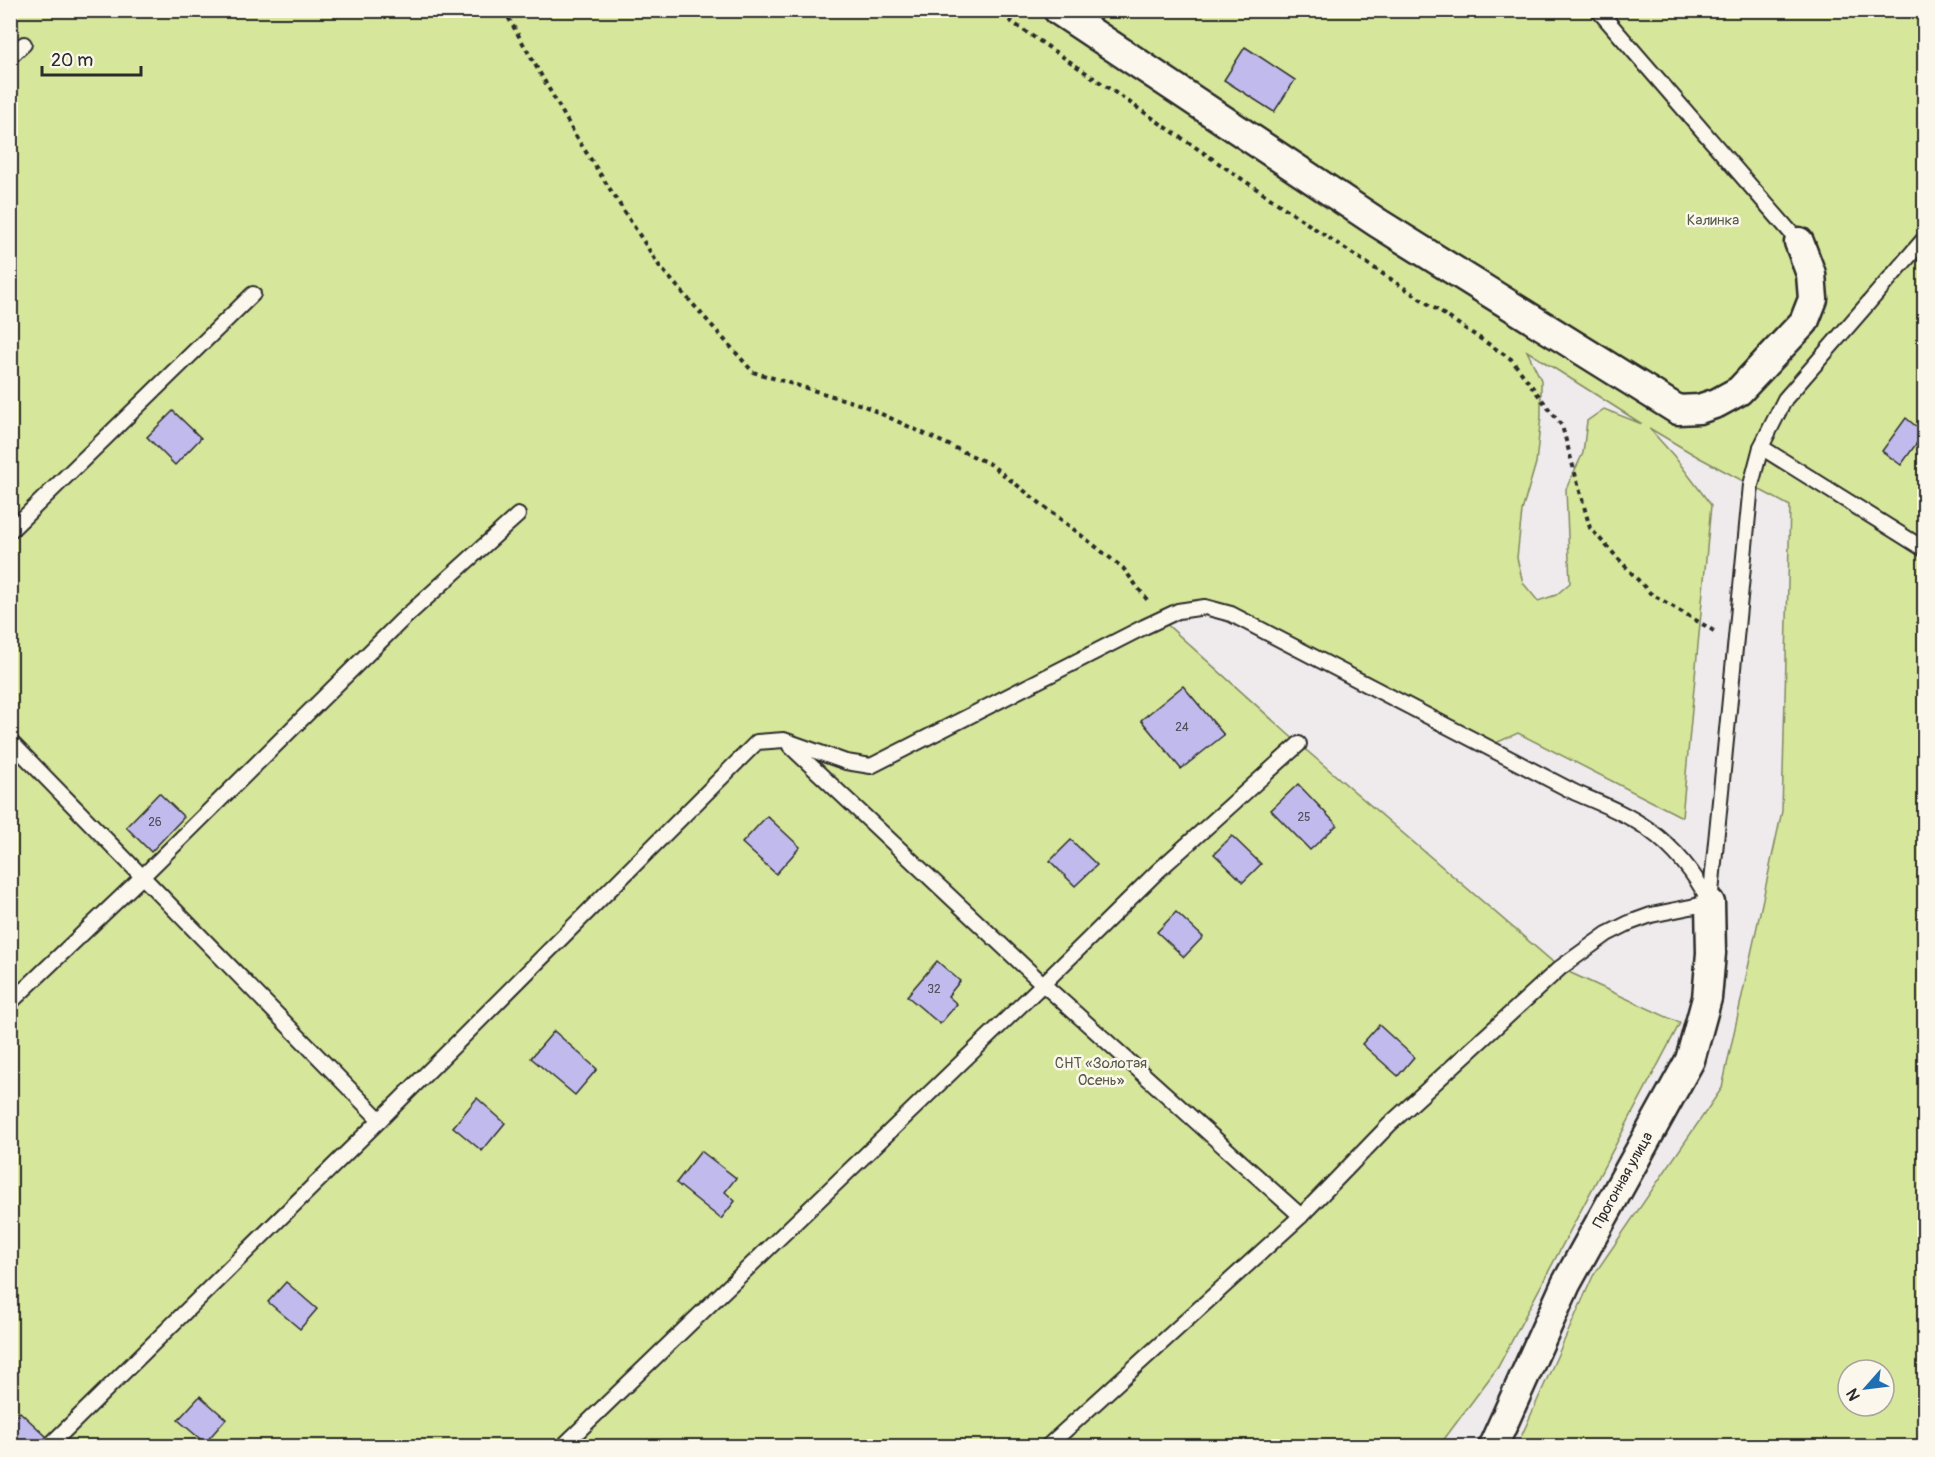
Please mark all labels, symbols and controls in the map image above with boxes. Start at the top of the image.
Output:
scale bar [42,39,141,77]
text: 20 m [51,49,93,72]
park label: Калинка [1687,211,1739,230]
house number: 24 [1175,720,1189,735]
house number: 25 [1297,810,1311,825]
house number: 26 [148,815,162,830]
house number: 32 [927,982,941,997]
park label: СНТ «Золотая Осень» [1055,1054,1147,1090]
street label: Прогонная улица [1589,1129,1657,1231]
north arrow [1836,1358,1896,1418]
text: N [1842,1385,1865,1404]

